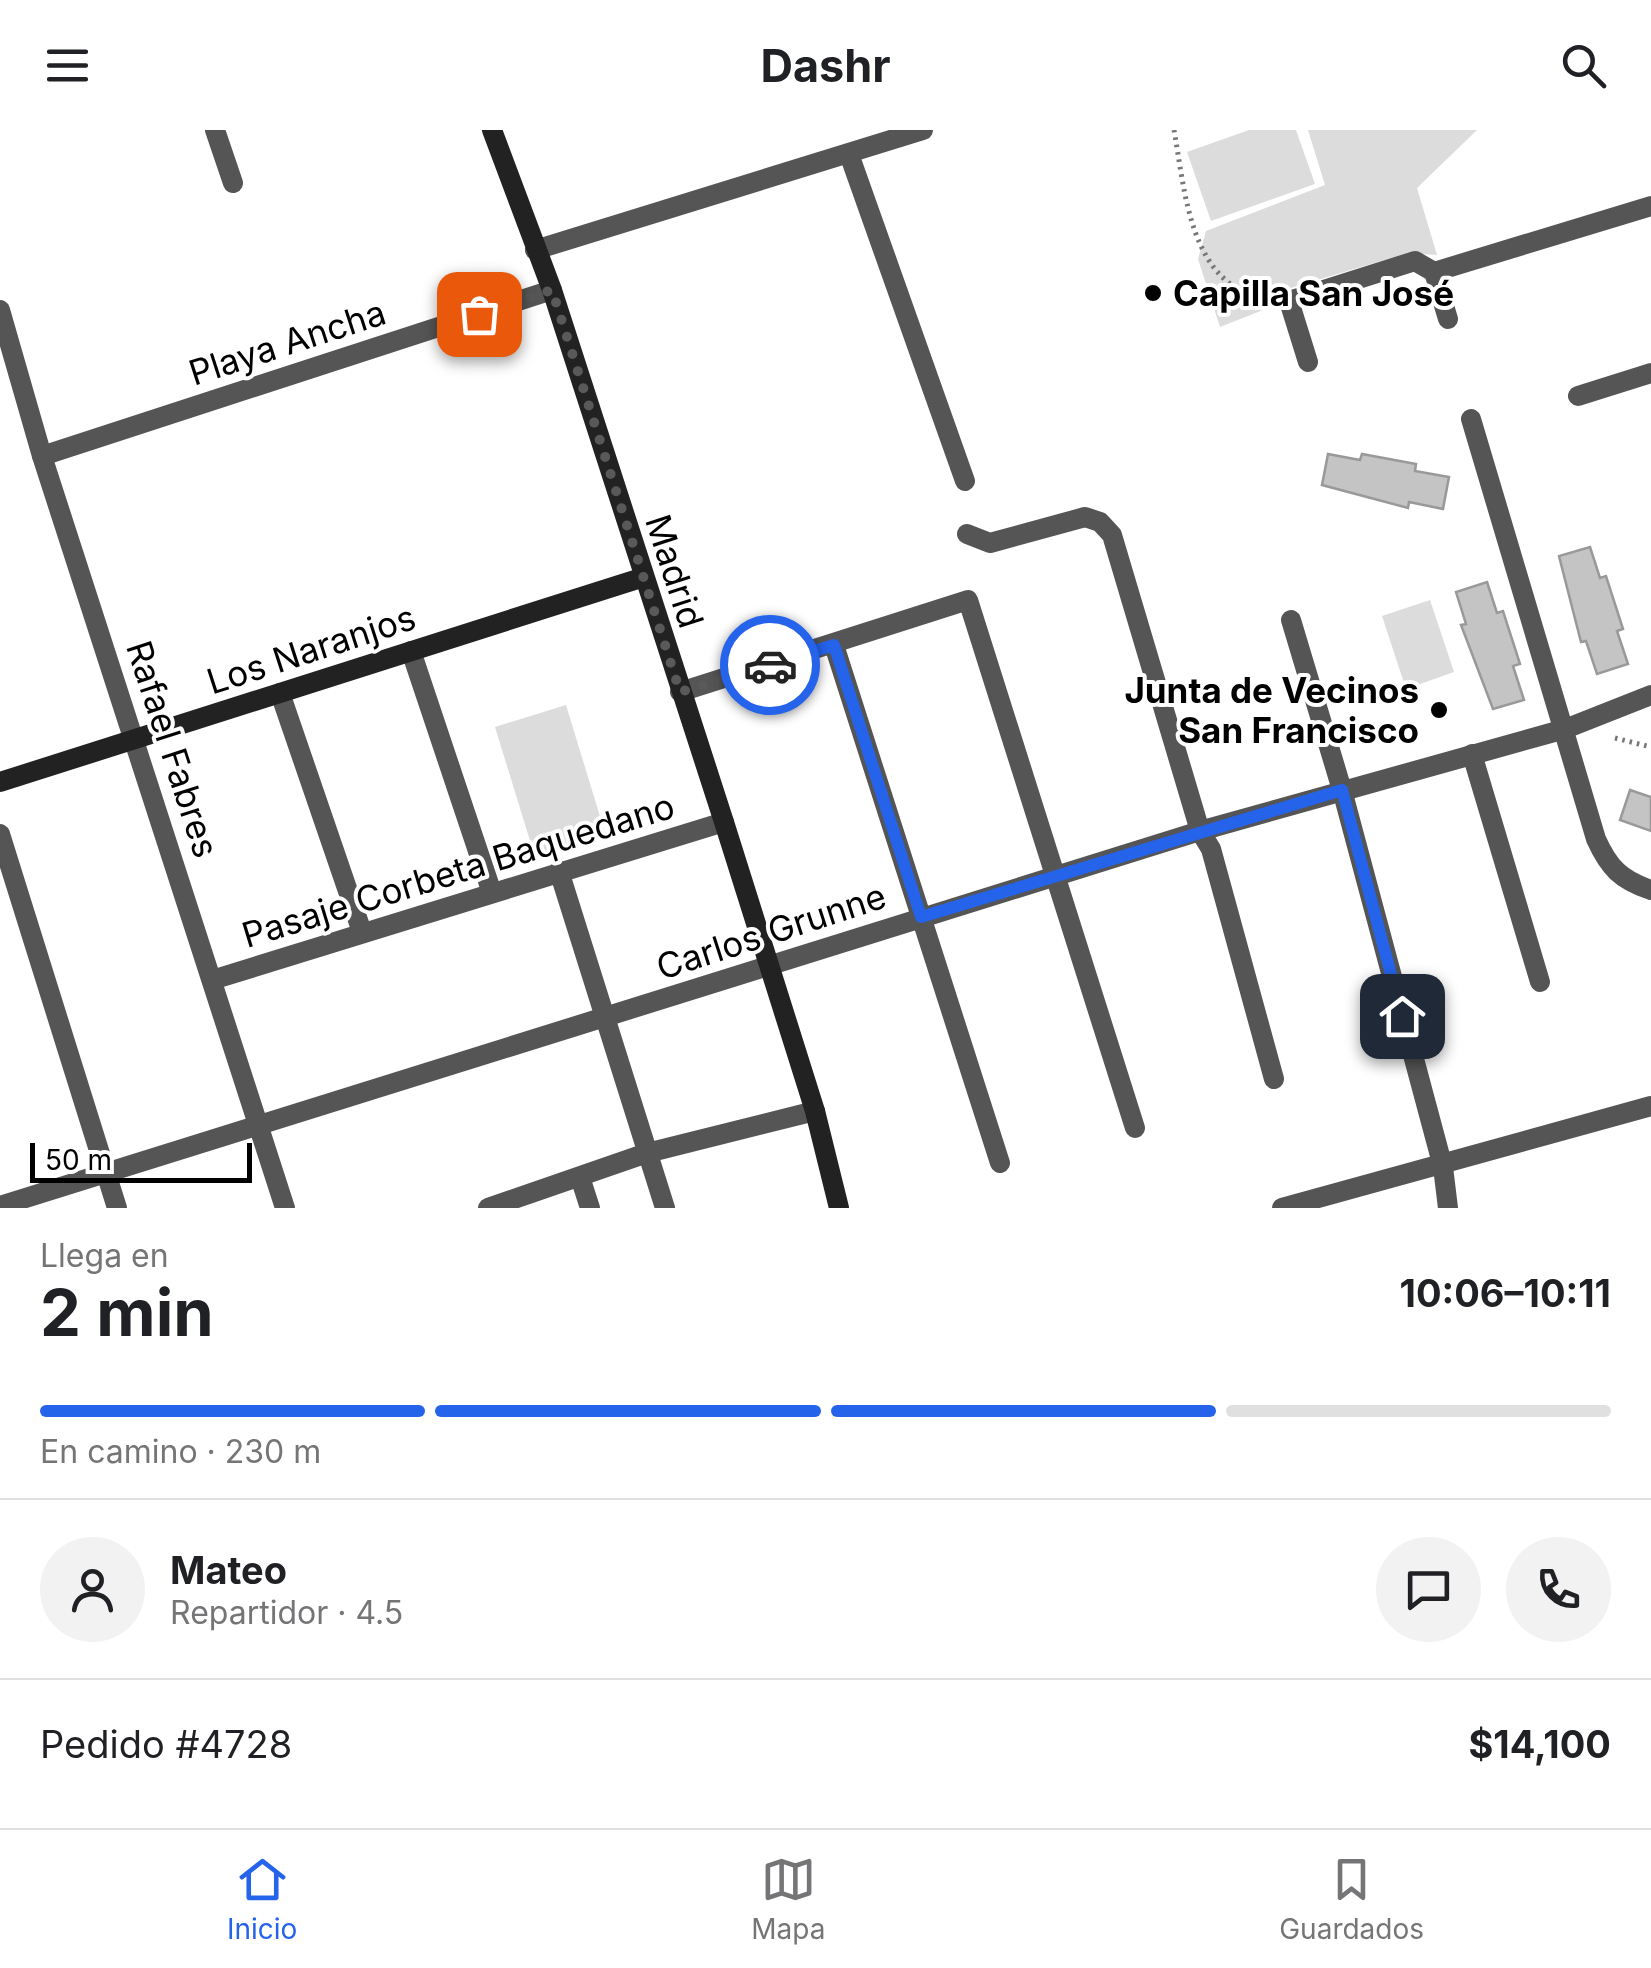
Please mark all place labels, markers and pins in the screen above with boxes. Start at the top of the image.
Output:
pin [437,272,522,357]
place label: Capilla San José [1173,272,1454,314]
marker: Capilla San José [1142,282,1164,304]
place label: Junta de Vecinos San Francisco [1124,669,1419,751]
marker: Junta de Vecinos San Francisco [1428,699,1450,721]
pin [1360,974,1445,1059]

